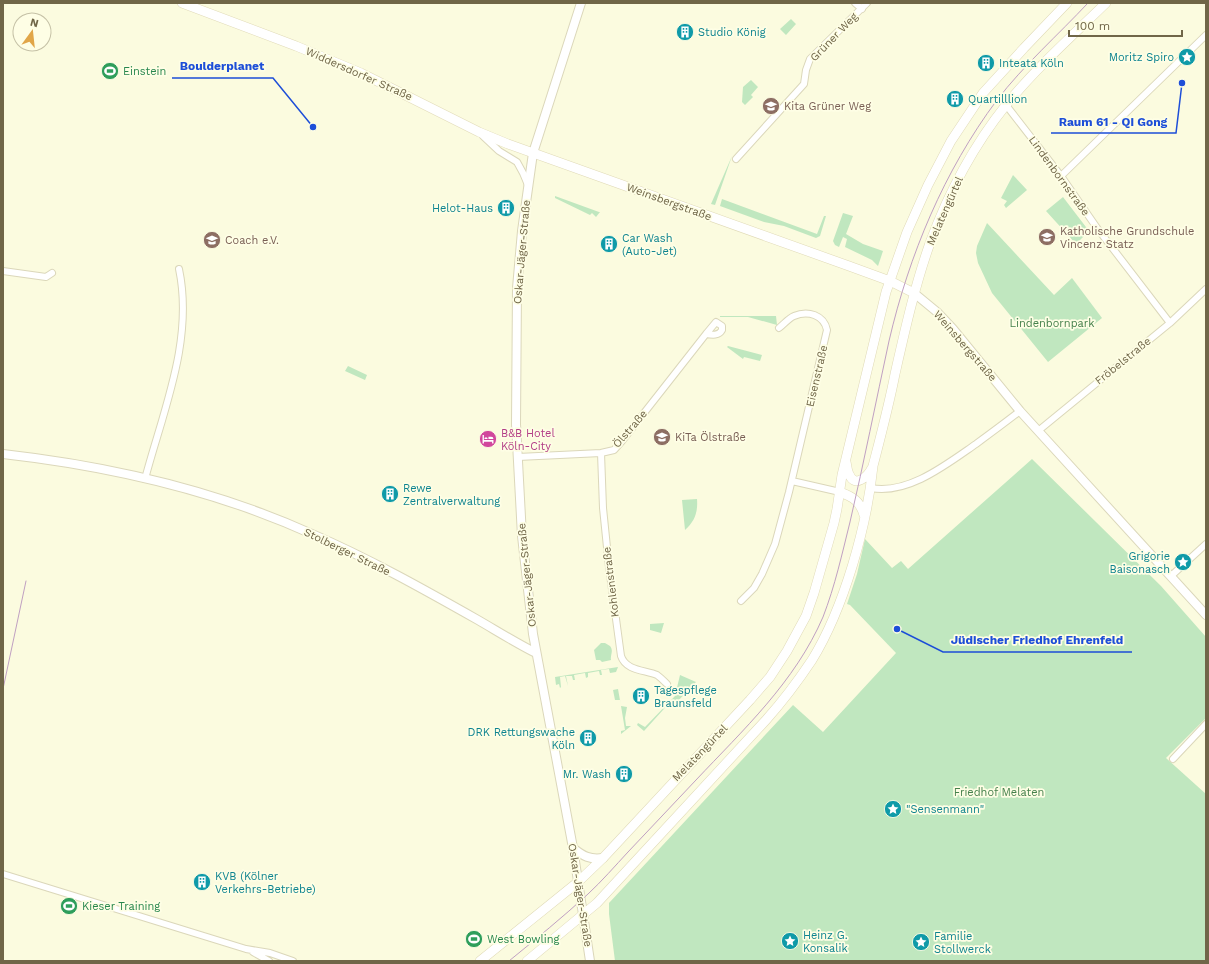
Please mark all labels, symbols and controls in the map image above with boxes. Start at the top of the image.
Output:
street label: Grüner Weg [808,10,860,64]
north arrow [12,12,52,52]
scale bar [1069,12,1182,38]
text: N [29,15,40,30]
text: 100 m [1075,19,1110,33]
building icon: Studio König [675,22,695,42]
place label: Studio König [698,26,766,39]
street label: Widdersdorfer Straße [304,45,414,103]
place icon: Moritz Spiro [1177,47,1197,67]
place label: Moritz Spiro [1109,51,1174,64]
building icon: Inteata Köln [976,53,996,73]
callout: Boulderplanet [172,54,273,78]
place label: Inteata Köln [999,57,1064,70]
text: Boulderplanet [180,59,265,73]
sports icon: Einstein [100,61,120,81]
place label: Einstein [123,65,166,78]
building icon: Quartilllion [945,89,965,109]
place label: Quartilllion [968,93,1027,106]
school or university icon: Kita Grüner Weg [761,96,781,116]
place label: Kita Grüner Weg [784,100,871,113]
callout: Raum 61 - Qi Gong [1051,109,1176,133]
text: Raum 61 - Qi Gong [1059,115,1168,129]
street label: Lindenbornstraße [1026,134,1092,218]
street label: Melatengürtel [924,174,966,247]
street label: Weinsbergstraße [625,181,713,223]
building icon: Helot-Haus [496,198,516,218]
street label: Oskar-Jäger-Straße [511,199,533,305]
place label: Helot-Haus [432,202,493,215]
place label: Katholische Grundschule Vincenz Statz [1060,225,1194,251]
school or university icon: Katholische Grundschule Vincenz Statz [1037,227,1057,247]
school or university icon: Coach e.V. [202,230,222,250]
place label: Car Wash (Auto-Jet) [622,232,677,258]
place label: Coach e.V. [225,234,279,247]
building icon: Car Wash (Auto-Jet) [599,234,619,254]
street label: Weinsbergstraße [931,308,999,384]
park label: Lindenbornpark [1009,317,1095,330]
street label: Fröbelstraße [1093,335,1153,387]
street label: Eisenstraße [804,344,830,408]
street label: Ölstraße [609,407,650,451]
place label: B&B Hotel Köln-City [501,427,555,453]
school or university icon: KiTa Ölstraße [652,427,672,447]
hotel icon: B&B Hotel Köln-City [478,429,498,449]
place label: KiTa Ölstraße [675,430,746,444]
place label: Rewe Zentralverwaltung [403,482,500,508]
building icon: Rewe Zentralverwaltung [380,484,400,504]
street label: Oskar-Jäger-Straße [515,522,539,628]
street label: Stolberger Straße [302,525,392,579]
street label: Kohlenstraße [600,546,622,618]
place label: Grigorie Baisonasch [1109,550,1170,576]
place icon: Grigorie Baisonasch [1173,552,1193,572]
callout: Jüdischer Friedhof Ehrenfeld [943,628,1132,652]
text: Jüdischer Friedhof Ehrenfeld [951,633,1123,647]
place label: Tagespflege Braunsfeld [654,684,717,710]
building icon: Tagespflege Braunsfeld [631,686,651,706]
street label: Melatengürtel [670,721,731,784]
place label: DRK Rettungswache Köln [468,726,575,752]
building icon: DRK Rettungswache Köln [578,728,598,748]
building icon: Mr. Wash [614,764,634,784]
place label: Mr. Wash [563,768,611,781]
park label: Friedhof Melaten [954,786,1044,799]
place icon: "Sensenmann" [883,799,903,819]
place label: "Sensenmann" [906,803,984,816]
street label: Oskar-Jäger-Straße [565,842,595,948]
place label: KVB (Kölner Verkehrs-Betriebe) [215,870,316,896]
building icon: KVB (Kölner Verkehrs-Betriebe) [192,872,212,892]
sports icon: Kieser Training [59,896,79,916]
place label: Kieser Training [82,900,160,913]
sports icon: West Bowling [464,929,484,949]
place label: Heinz G. Konsalik [803,929,848,955]
place label: Familie Stollwerck [934,930,991,956]
place icon: Heinz G. Konsalik [780,931,800,951]
place icon: Familie Stollwerck [911,932,931,952]
place label: West Bowling [487,933,560,946]

